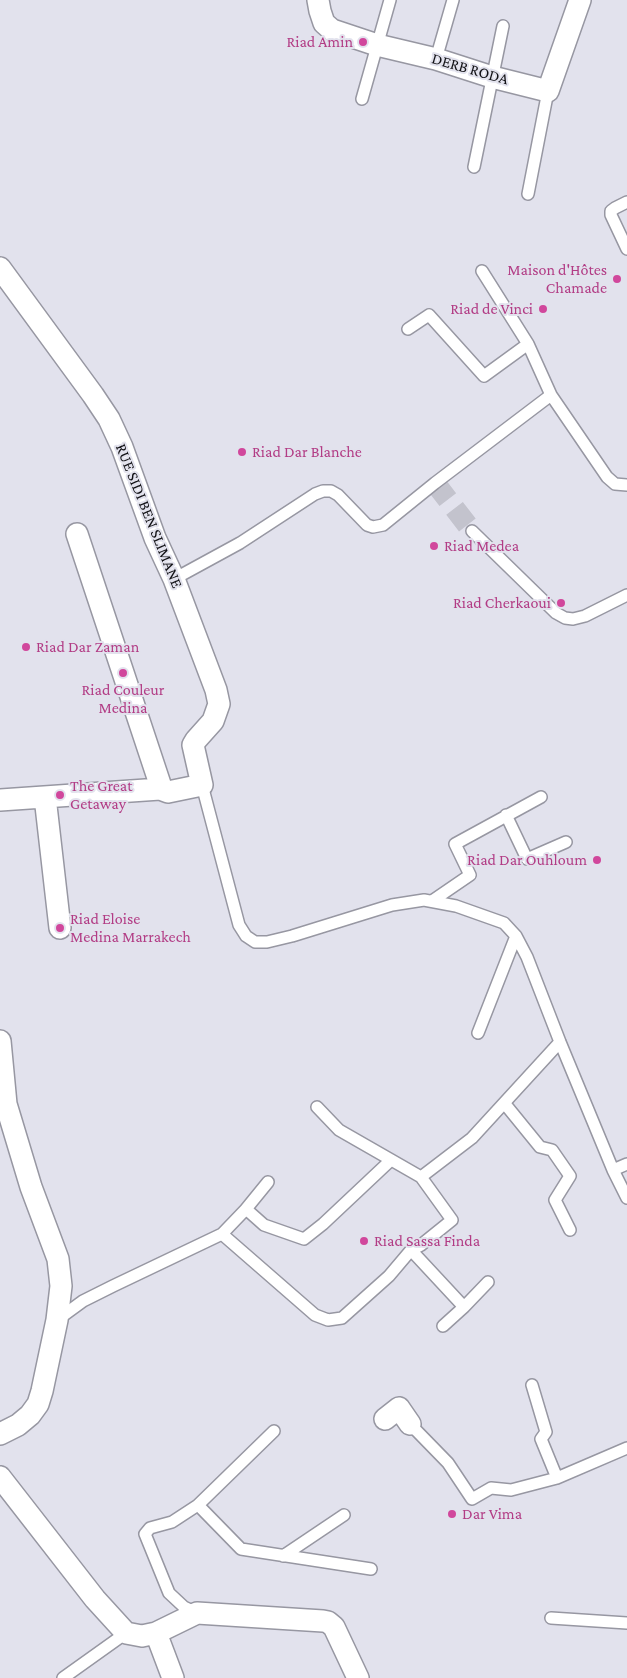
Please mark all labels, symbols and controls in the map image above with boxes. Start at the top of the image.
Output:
place label: Riad Amin [286,32,353,52]
marker: Riad Amin [357,36,369,48]
street label: DERB RODA [429,49,511,89]
place label: Maison d'Hôtes Chamade [507,260,607,298]
marker: Maison d'Hôtes Chamade [611,273,623,285]
place label: Riad de Vinci [450,299,533,319]
marker: Riad de Vinci [537,303,549,315]
street label: RUE SIDI BEN SLIMANE [111,441,187,591]
place label: Riad Dar Blanche [252,442,362,462]
marker: Riad Dar Blanche [236,446,248,458]
place label: Riad Medea [444,536,519,556]
marker: Riad Medea [428,540,440,552]
place label: Riad Cherkaoui [453,593,551,613]
marker: Riad Cherkaoui [555,597,567,609]
place label: Riad Dar Zaman [36,637,139,657]
marker: Riad Dar Zaman [20,641,32,653]
marker: Riad Couleur Medina [117,667,129,679]
place label: Riad Couleur Medina [81,680,165,718]
place label: The Great Getaway [70,776,133,814]
marker: The Great Getaway [54,789,66,801]
place label: Riad Dar Ouhloum [467,850,587,870]
marker: Riad Dar Ouhloum [591,854,603,866]
place label: Riad Eloise Medina Marrakech [70,909,191,947]
marker: Riad Eloise Medina Marrakech [54,922,66,934]
place label: Riad Sassa Finda [374,1231,480,1251]
marker: Riad Sassa Finda [358,1235,370,1247]
place label: Dar Vima [462,1504,522,1524]
marker: Dar Vima [446,1508,458,1520]

